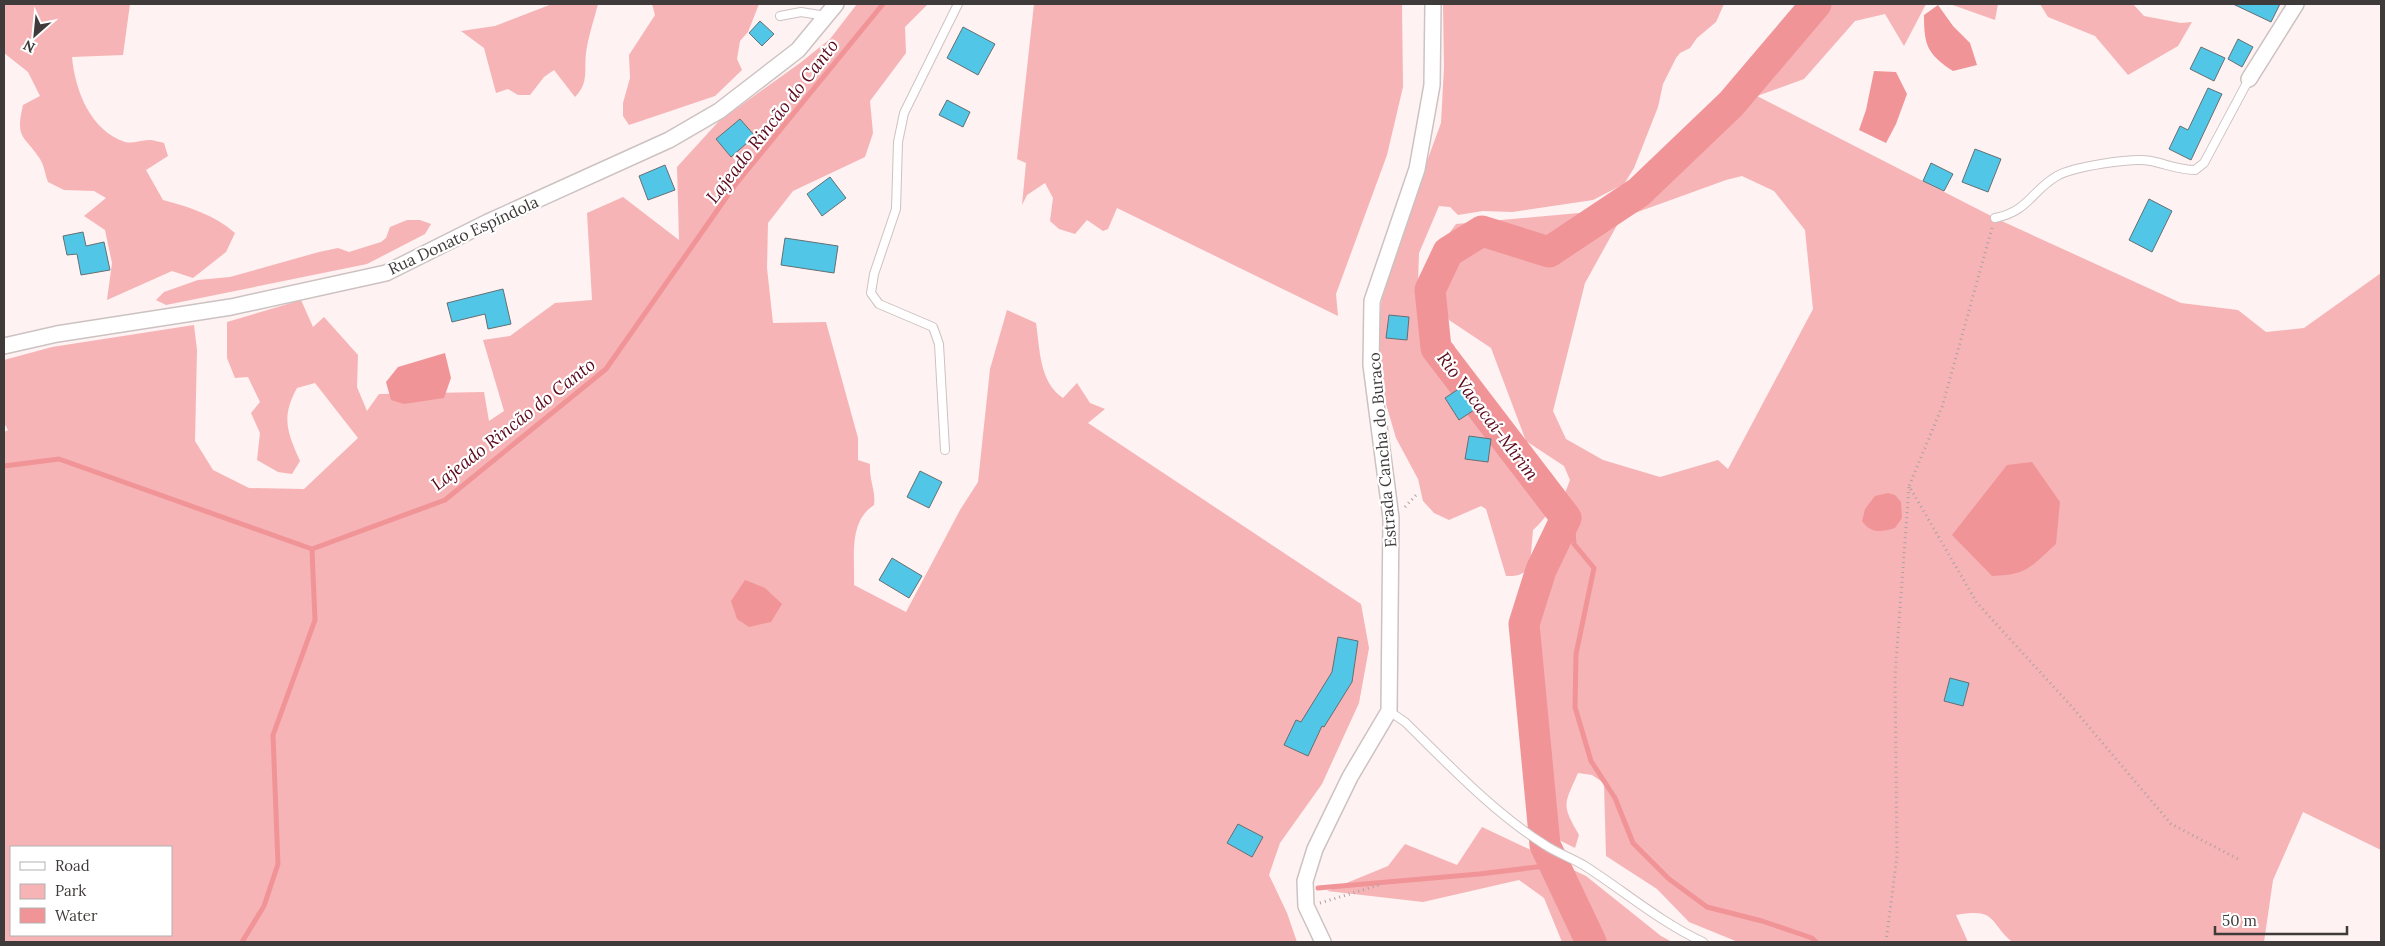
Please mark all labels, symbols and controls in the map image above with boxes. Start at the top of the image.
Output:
north arrow [10,10,60,60]
water label: Lajeado Rincão do Canto [701,34,843,208]
text: N [20,36,38,57]
street label: Rua Donato Espíndola [385,191,541,279]
water label: Rio Vacacaí-Mirim [1432,347,1544,485]
street label: Estrada Cancha do Buraco [1364,352,1400,548]
water label: Lajeado Rincão do Canto [426,353,600,495]
legend [10,846,172,936]
text: Road [55,856,90,875]
text: Park [55,881,86,900]
scale bar [2215,904,2348,936]
text: Water [55,906,98,925]
text: 50 m [2222,911,2257,930]

